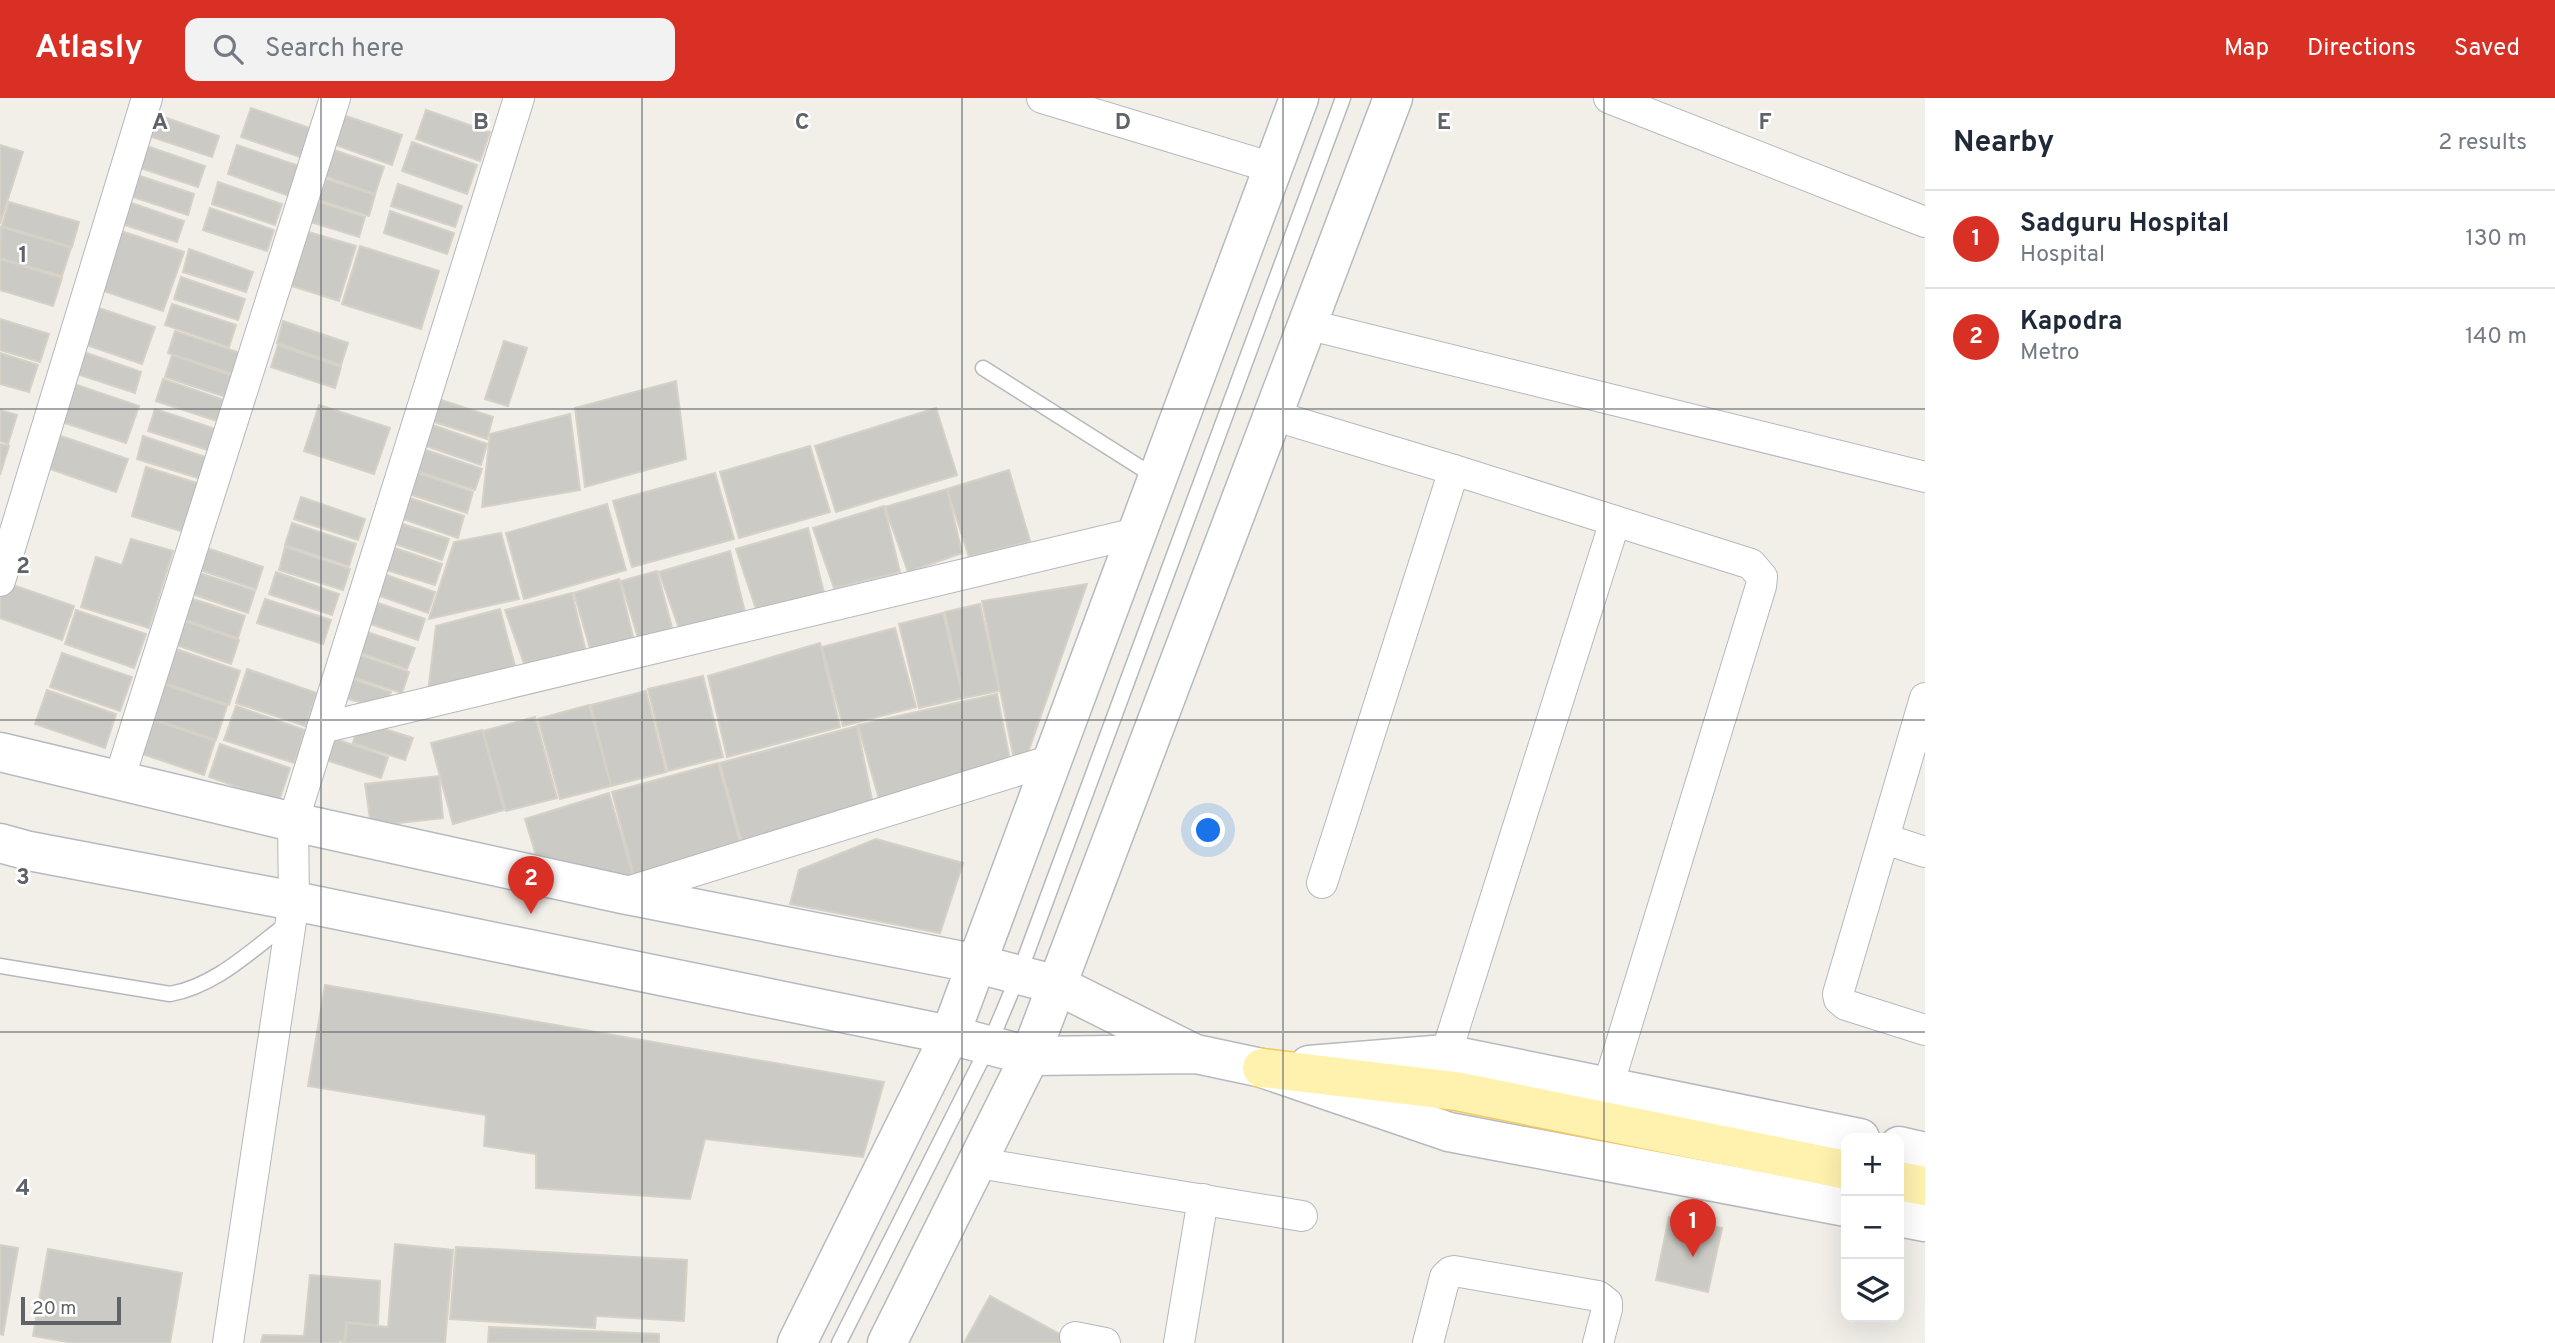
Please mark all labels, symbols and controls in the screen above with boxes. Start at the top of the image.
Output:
search box [185,18,675,81]
text: Atlasly [35,28,143,70]
icon: search [209,30,247,68]
text: Search here [265,33,404,66]
text: Map [2224,34,2269,64]
text: Directions [2307,34,2416,64]
text: Saved [2454,34,2520,64]
text: A [152,109,168,138]
text: B [473,109,489,138]
text: C [795,109,809,138]
text: D [1115,109,1131,138]
text: E [1437,109,1451,138]
text: F [1758,109,1772,138]
text: Nearby [1953,125,2054,162]
text: 2 results [2438,129,2527,158]
text: Sadguru Hospital [2020,208,2229,241]
text: 1 [1971,225,1981,254]
text: 130 m [2465,225,2527,254]
text: Hospital [2020,241,2105,270]
text: 1 [18,242,28,271]
text: Kapodra [2020,306,2122,339]
text: 2 [1969,323,1983,352]
text: 140 m [2465,323,2527,352]
text: Metro [2020,339,2080,368]
text: 2 [16,553,30,582]
your location [1191,813,1225,847]
pin: 2 [508,856,554,914]
text: 3 [16,864,30,893]
map controls [1841,1133,1904,1322]
button: + [1841,1133,1904,1196]
text: 4 [16,1175,30,1204]
button: − [1841,1196,1904,1259]
pin: 1 [1670,1199,1716,1257]
button: layers [1841,1259,1904,1322]
scale bar [21,1294,121,1326]
text: 20 m [32,1297,76,1321]

